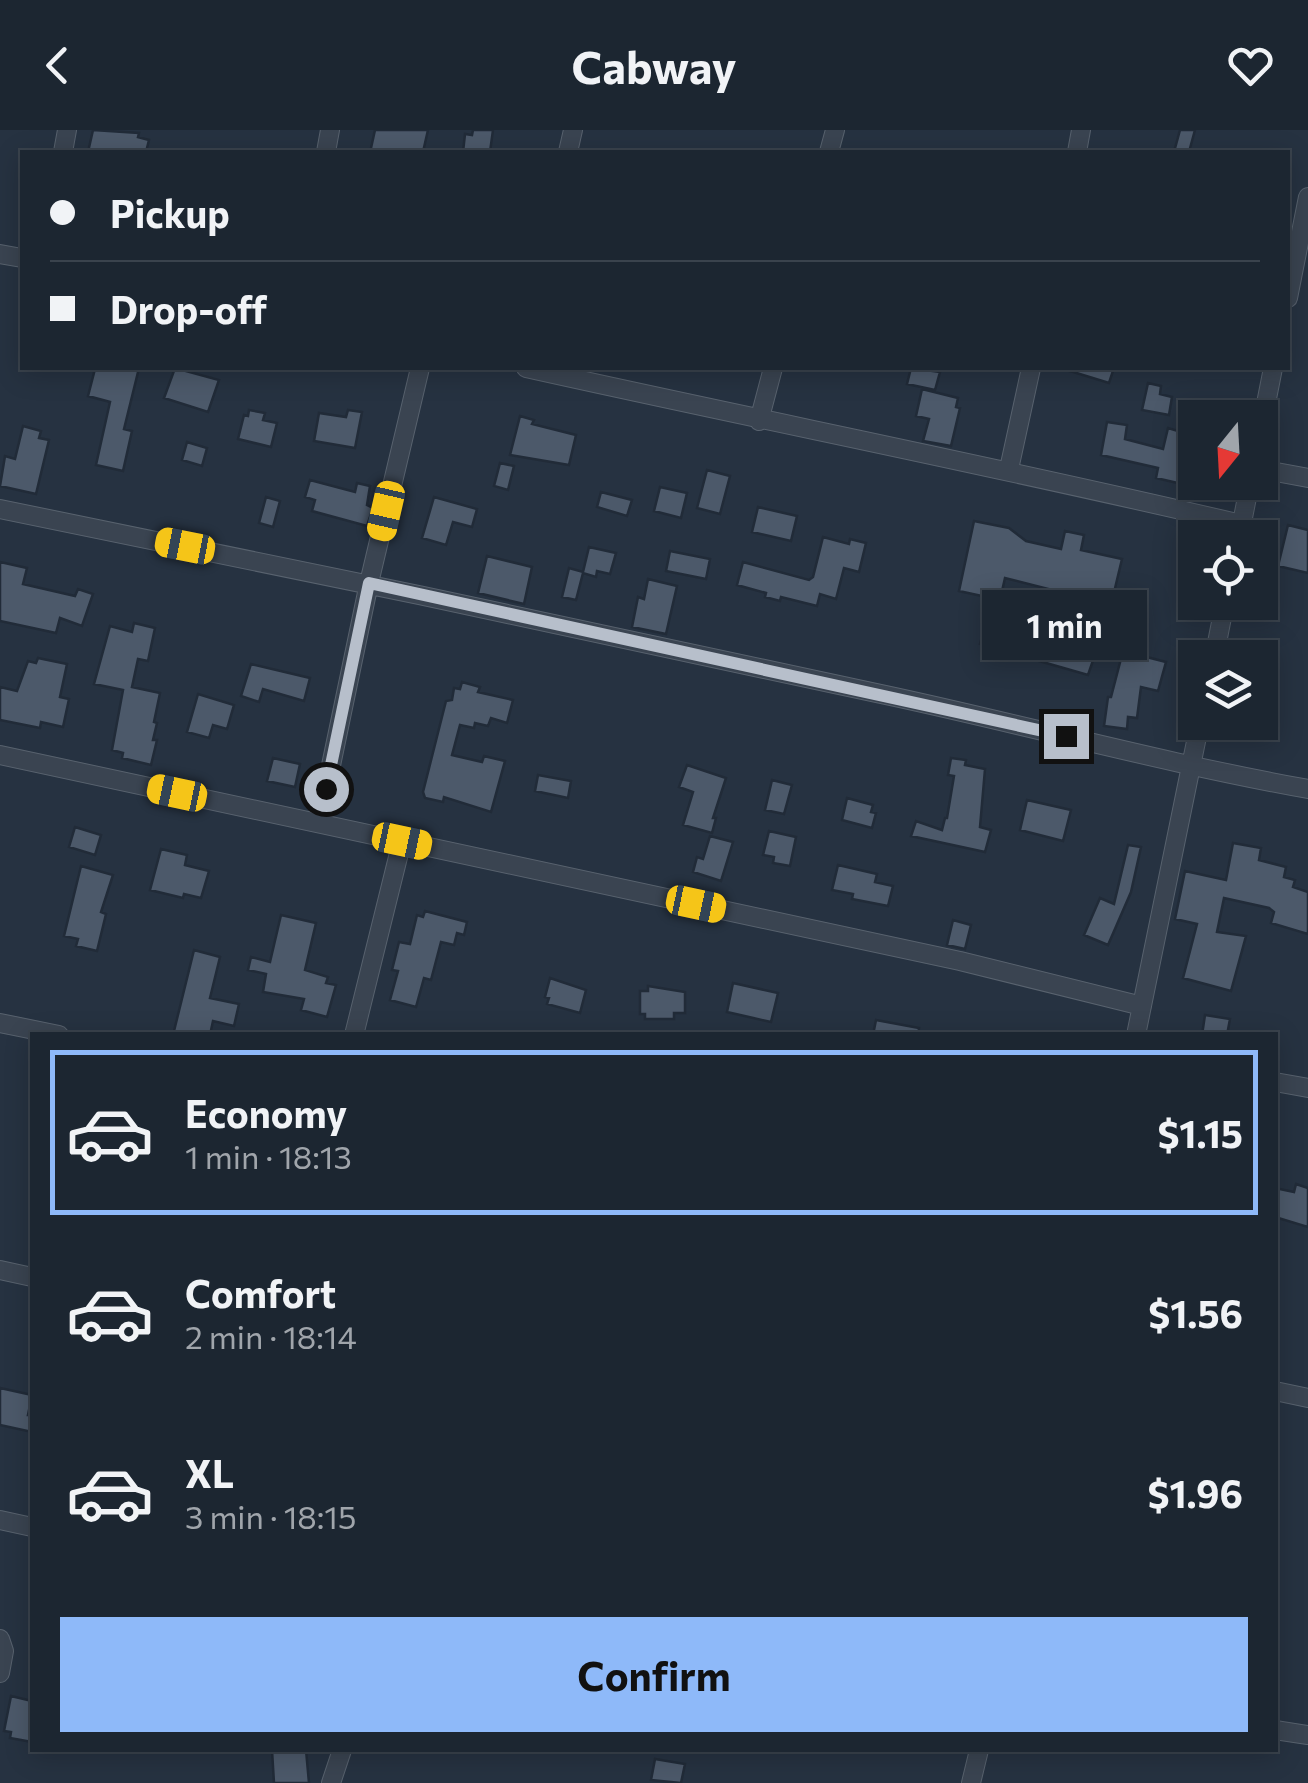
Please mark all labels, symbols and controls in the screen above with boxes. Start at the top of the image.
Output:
icon: back [30,38,85,93]
text: Cabway [571,38,737,93]
icon: heart [1223,38,1278,93]
text: Pickup [110,189,230,236]
text: Drop-off [110,285,267,332]
north arrow [1178,400,1278,500]
map controls [1178,400,1278,740]
car [365,478,407,544]
button: locate [1178,520,1278,620]
car [153,526,217,566]
callout: 1 min [984,591,1148,661]
text: 1 min [1027,605,1102,645]
button: layers [1178,640,1278,740]
route end [1044,714,1089,759]
route start [304,767,349,812]
car [145,772,209,814]
car [370,820,434,862]
car [664,883,728,925]
icon: car [65,1088,155,1178]
text: Economy [185,1089,347,1136]
text: $1.15 [1157,1109,1243,1156]
text: 1 min · 18:13 [185,1136,352,1176]
icon: car [65,1268,155,1358]
text: Comfort [185,1269,336,1316]
text: $1.56 [1148,1289,1243,1336]
text: 2 min · 18:14 [185,1316,357,1356]
icon: car [65,1448,155,1538]
text: XL [185,1449,234,1496]
text: $1.96 [1148,1469,1243,1516]
text: 3 min · 18:15 [185,1496,356,1536]
button: Confirm [60,1617,1248,1732]

